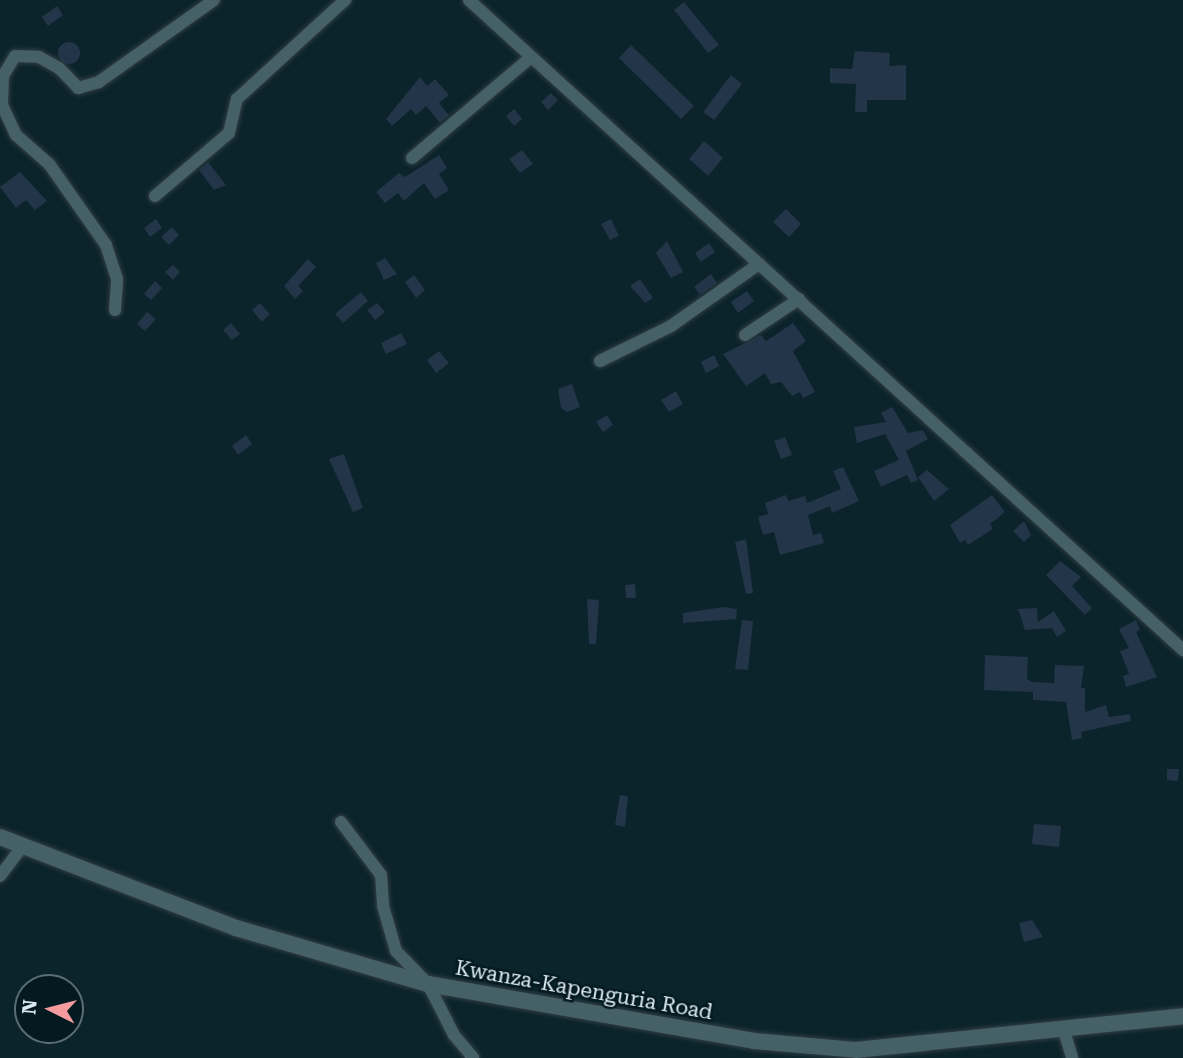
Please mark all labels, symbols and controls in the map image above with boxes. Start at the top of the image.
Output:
street label: Kwanza-Kapenguria Road [453,955,715,1025]
north arrow [14,974,84,1044]
text: N [17,998,42,1015]

